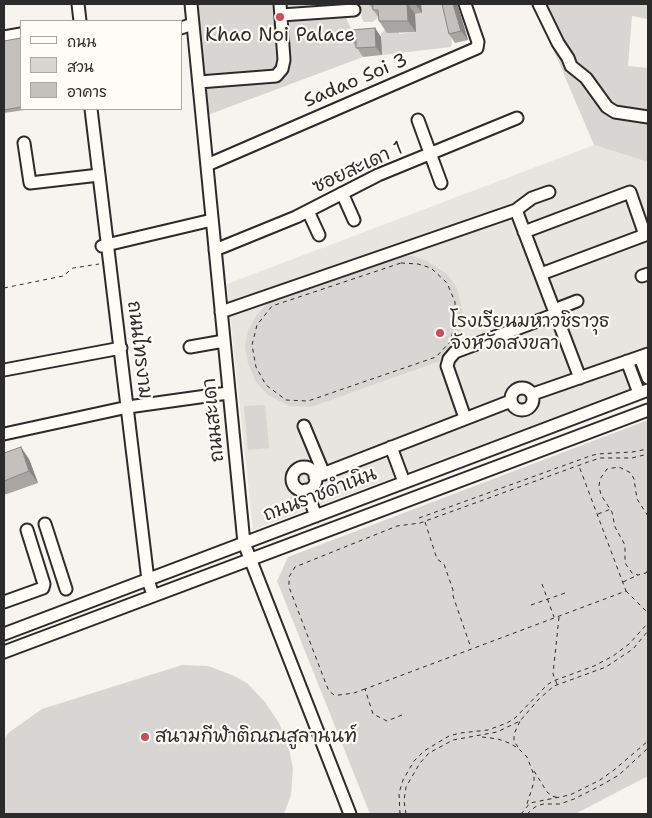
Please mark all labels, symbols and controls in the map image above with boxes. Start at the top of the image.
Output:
marker: Khao Noi Palace [274,11,286,23]
legend [20,20,182,110]
place label: Khao Noi Palace [205,25,355,47]
text: ถนน [67,32,96,52]
street label: Sadao Soi 3 [301,49,411,113]
text: สวน [67,57,94,77]
text: อาคาร [67,82,107,102]
street label: ซอยสะเดา 1 [309,137,407,199]
street label: ถนนไทรงาม [122,300,156,400]
place label: โรงเรียนมหาวชิราวุธ จังหวัดสงขลา [450,311,610,355]
marker: โรงเรียนมหาวชิราวุธ จังหวัดสงขลา [434,327,446,339]
street label: ถนนสะเดา [198,377,230,463]
street label: ถนนราชดำเนิน [260,463,380,527]
place label: สนามกีฬาติณณสูลานนท์ [155,726,357,748]
marker: สนามกีฬาติณณสูลานนท์ [139,731,151,743]

